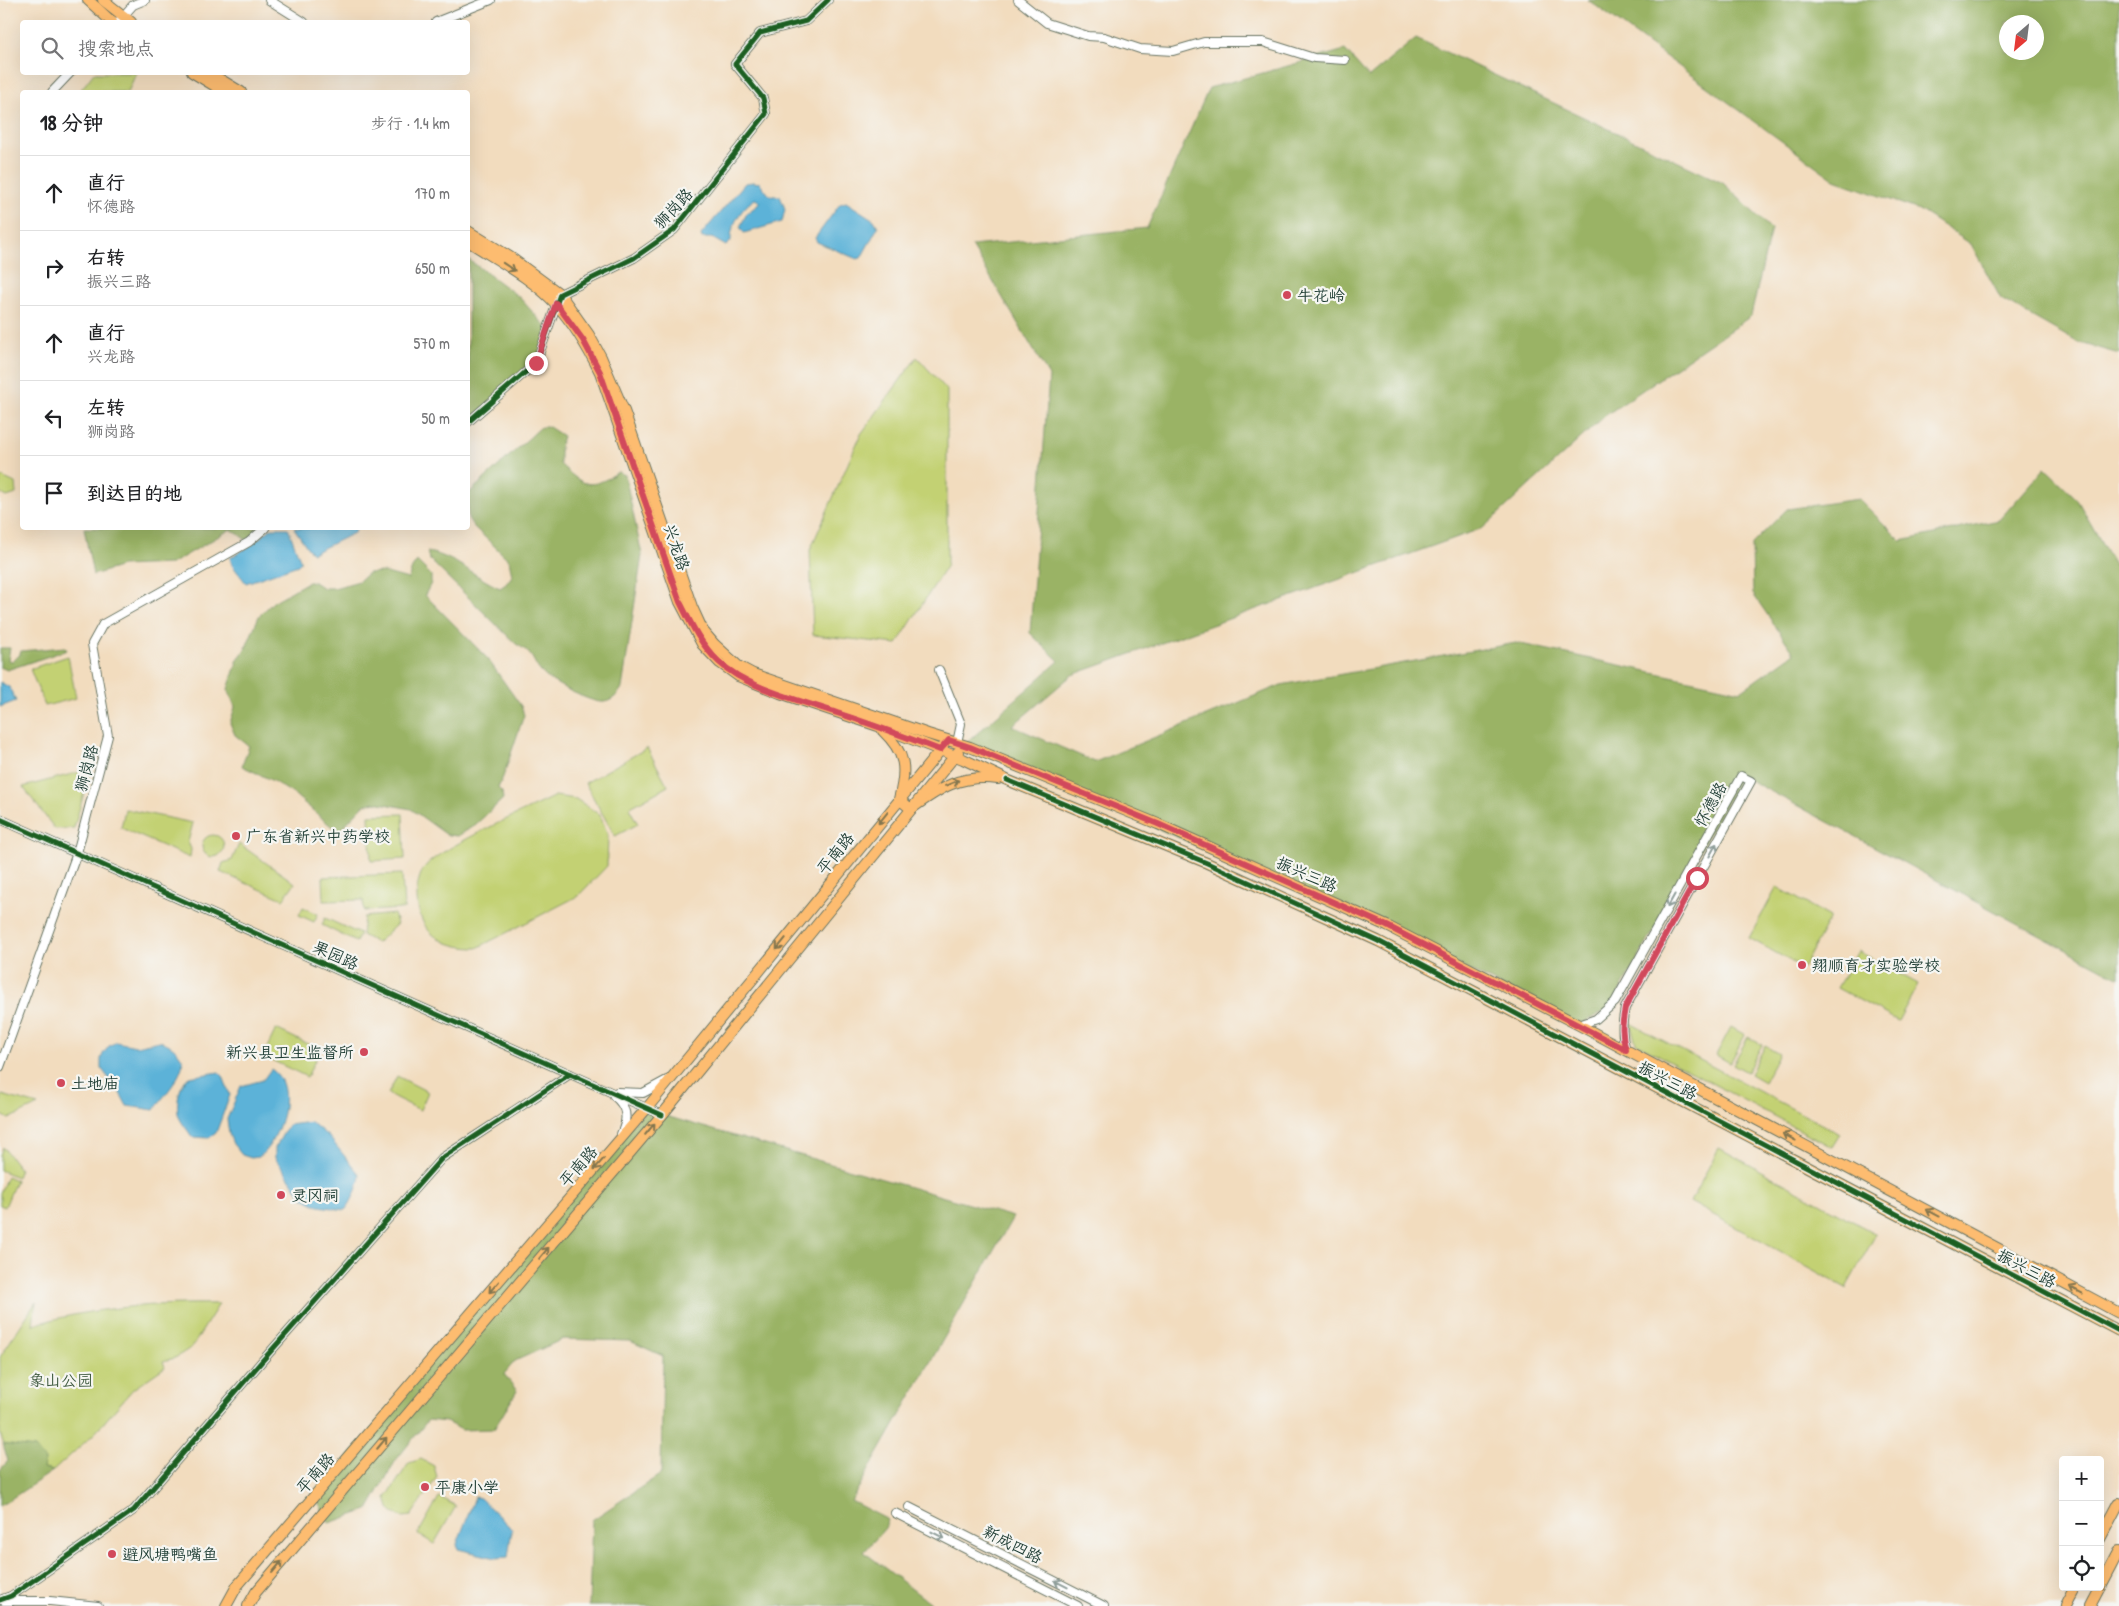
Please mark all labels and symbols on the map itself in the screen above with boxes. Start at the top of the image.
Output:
north arrow [1999,15,2044,60]
street label: 狮岗路 [649,183,697,233]
one-way arrow [502,262,516,272]
place label: 牛花岭 [1297,284,1345,306]
marker: 牛花岭 [1281,289,1293,301]
route end [525,352,548,375]
street label: 兴龙路 [659,521,695,573]
street label: 狮岗路 [69,742,103,794]
one-way arrow [944,778,959,788]
street label: 怀德路 [1689,778,1731,830]
one-way arrow [878,811,889,824]
place label: 广东省新兴中药学校 [246,825,390,847]
street label: 平南路 [811,827,859,879]
marker: 广东省新兴中药学校 [230,830,242,842]
one-way arrow [1708,843,1718,857]
street label: 振兴三路 [1273,851,1341,897]
route start [1686,867,1709,890]
one-way arrow [1666,894,1676,908]
street label: 果园路 [310,935,362,975]
one-way arrow [775,937,786,950]
place label: 翔顺育才实验学校 [1812,954,1940,976]
marker: 翔顺育才实验学校 [1796,959,1808,971]
place label: 新兴县卫生监督所 [226,1041,354,1063]
marker: 新兴县卫生监督所 [358,1046,370,1058]
street label: 振兴三路 [1635,1055,1701,1105]
place label: 土地庙 [71,1072,119,1094]
marker: 土地庙 [55,1077,67,1089]
one-way arrow [644,1123,655,1136]
one-way arrow [1782,1132,1797,1142]
street label: 平南路 [554,1141,602,1191]
one-way arrow [594,1157,605,1170]
place label: 灵冈祠 [291,1184,339,1206]
marker: 灵冈祠 [275,1189,287,1201]
one-way arrow [1925,1208,1940,1218]
street label: 振兴三路 [1994,1243,2060,1293]
one-way arrow [538,1247,549,1260]
one-way arrow [488,1281,499,1294]
one-way arrow [2069,1285,2084,1294]
park label: 象山公园 [29,1369,93,1391]
one-way arrow [376,1437,388,1450]
street label: 平南路 [291,1448,339,1498]
place label: 平康小学 [435,1476,499,1498]
marker: 平康小学 [419,1481,431,1493]
street label: 新成四路 [979,1520,1047,1568]
one-way arrow [931,1530,946,1540]
place label: 避风塘鸭嘴鱼 [122,1543,218,1565]
marker: 避风塘鸭嘴鱼 [106,1548,118,1560]
one-way arrow [271,1561,283,1574]
one-way arrow [1054,1579,1069,1588]

